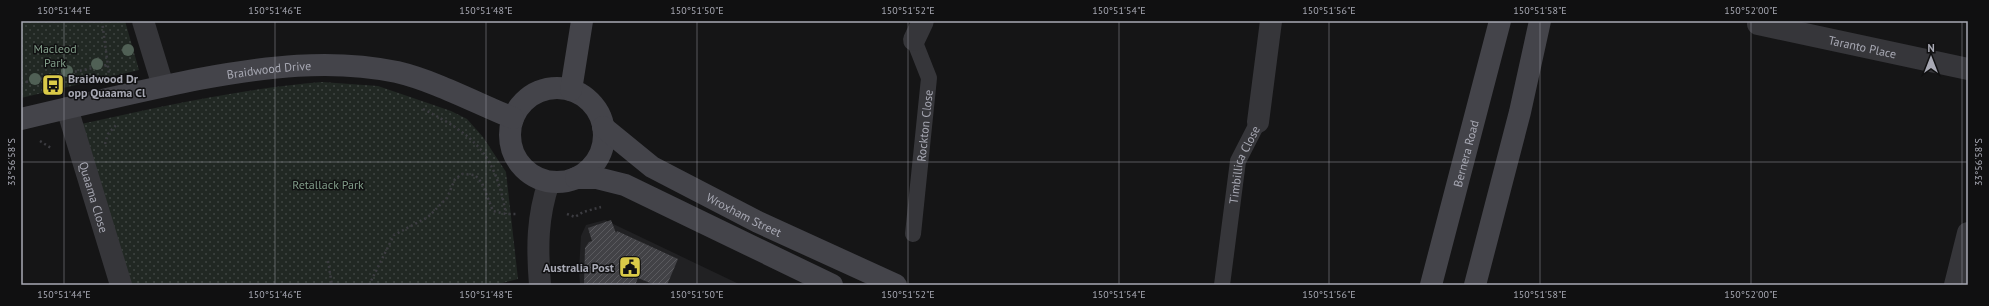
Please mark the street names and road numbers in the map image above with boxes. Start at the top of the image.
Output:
street label: Taranto Place [1827,32,1898,61]
street label: Braidwood Drive [226,58,311,82]
street label: Rockton Close [913,89,935,162]
street label: Bernera Road [1449,118,1481,189]
street label: Timbillica Close [1225,123,1262,205]
street label: Quaama Close [76,160,112,234]
street label: Wroxham Street [704,189,784,239]

